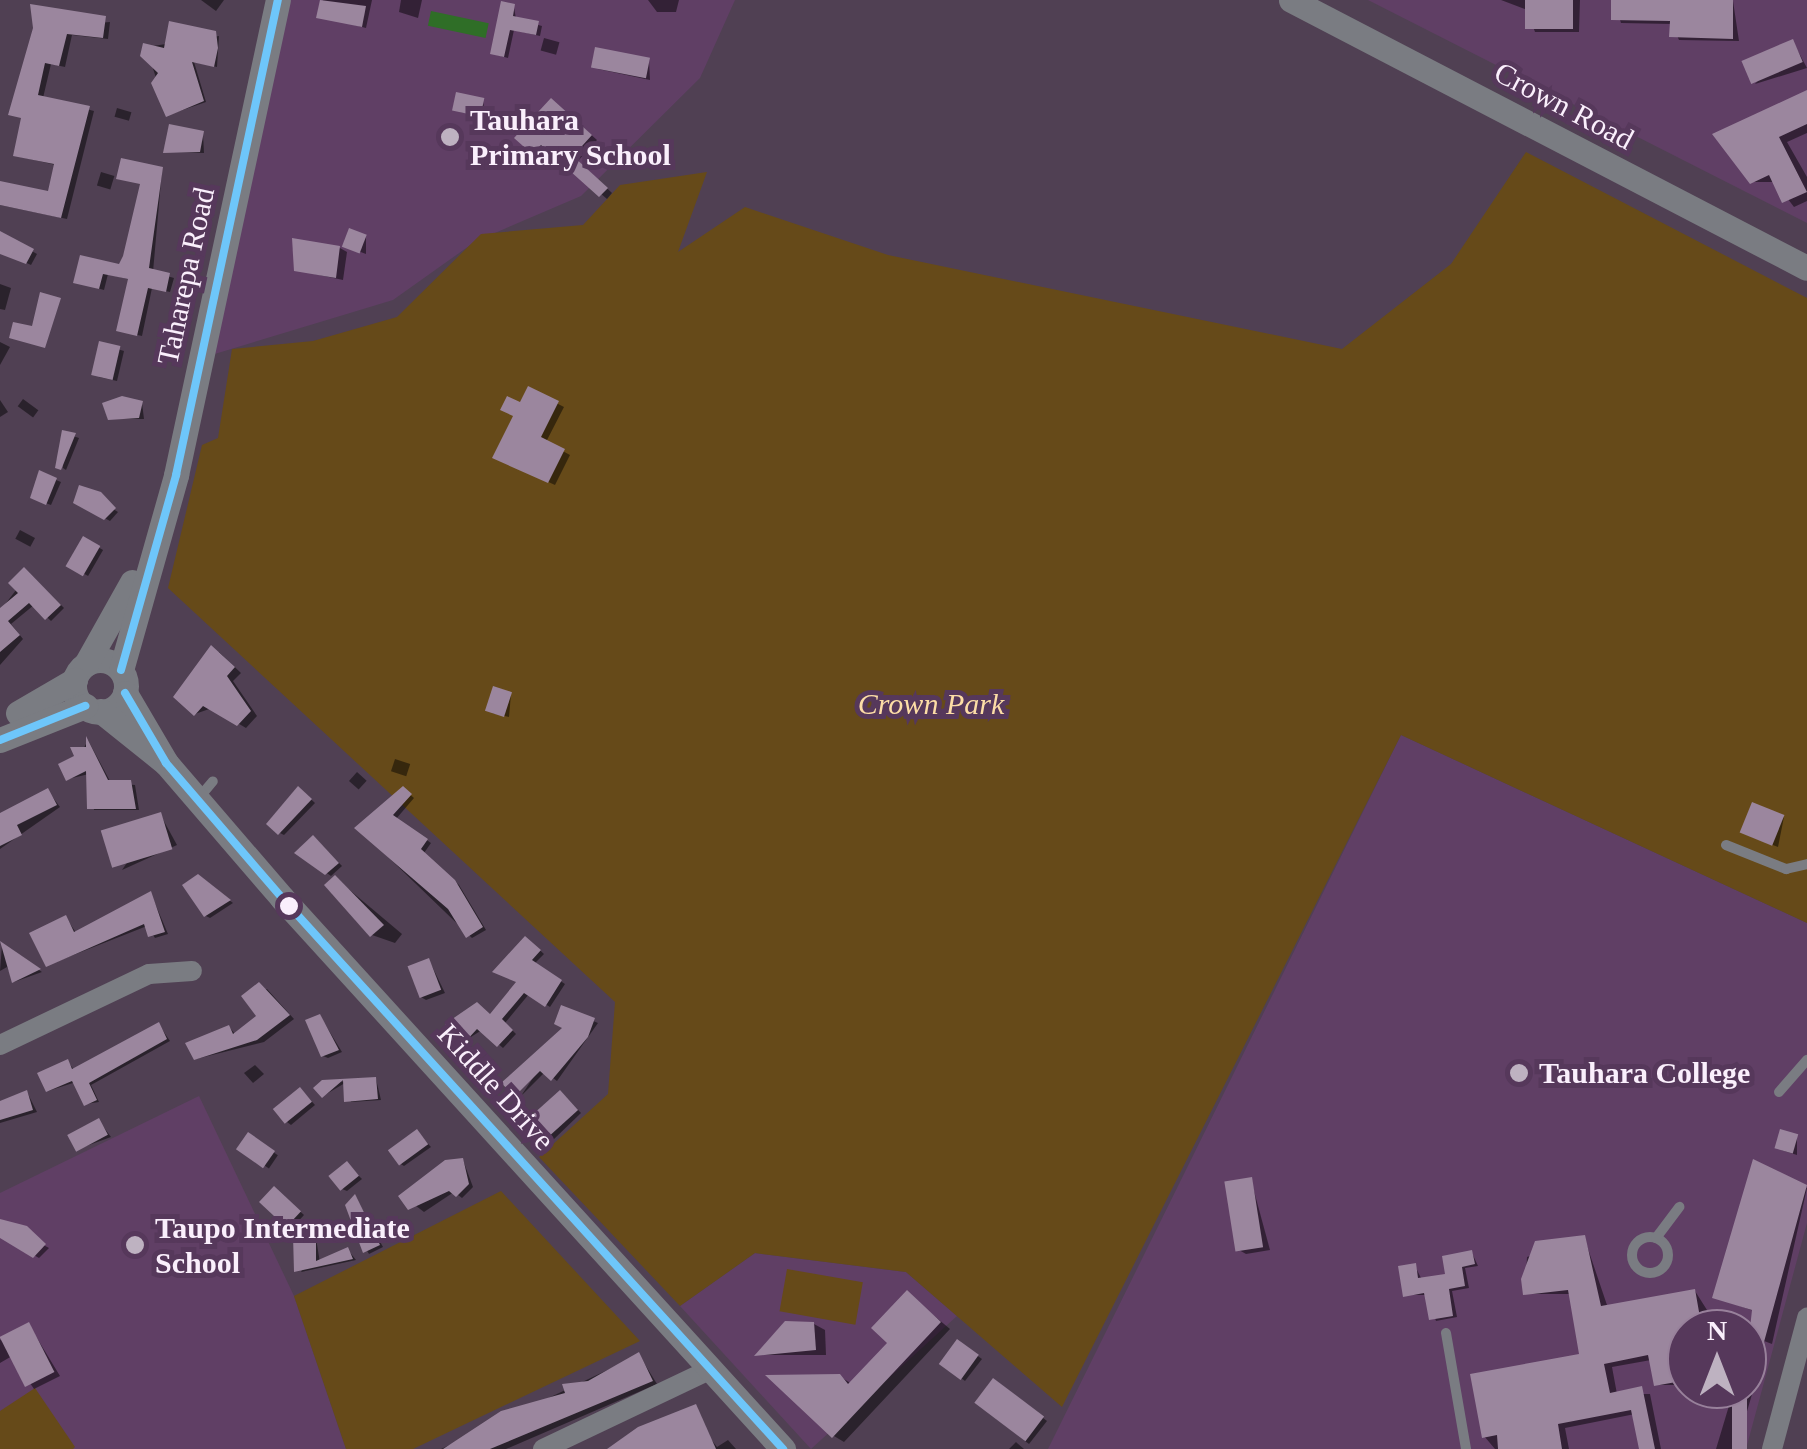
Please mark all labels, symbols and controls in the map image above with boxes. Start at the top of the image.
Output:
street label: Crown Road [1488,54,1640,158]
place label: Tauhara Primary School [470,102,671,172]
marker: Tauhara Primary School [439,126,461,148]
street label: Taharepa Road [150,184,222,368]
park label: Crown Park [858,686,1004,722]
unlabelled marker [279,896,299,916]
street label: Kiddle Drive [430,1016,562,1158]
place label: Tauhara College [1539,1055,1750,1091]
marker: Tauhara College [1508,1062,1530,1084]
place label: Taupo Intermediate School [155,1210,410,1280]
marker: Taupo Intermediate School [124,1234,146,1256]
north arrow [1667,1309,1767,1409]
text: N [1707,1315,1727,1346]

